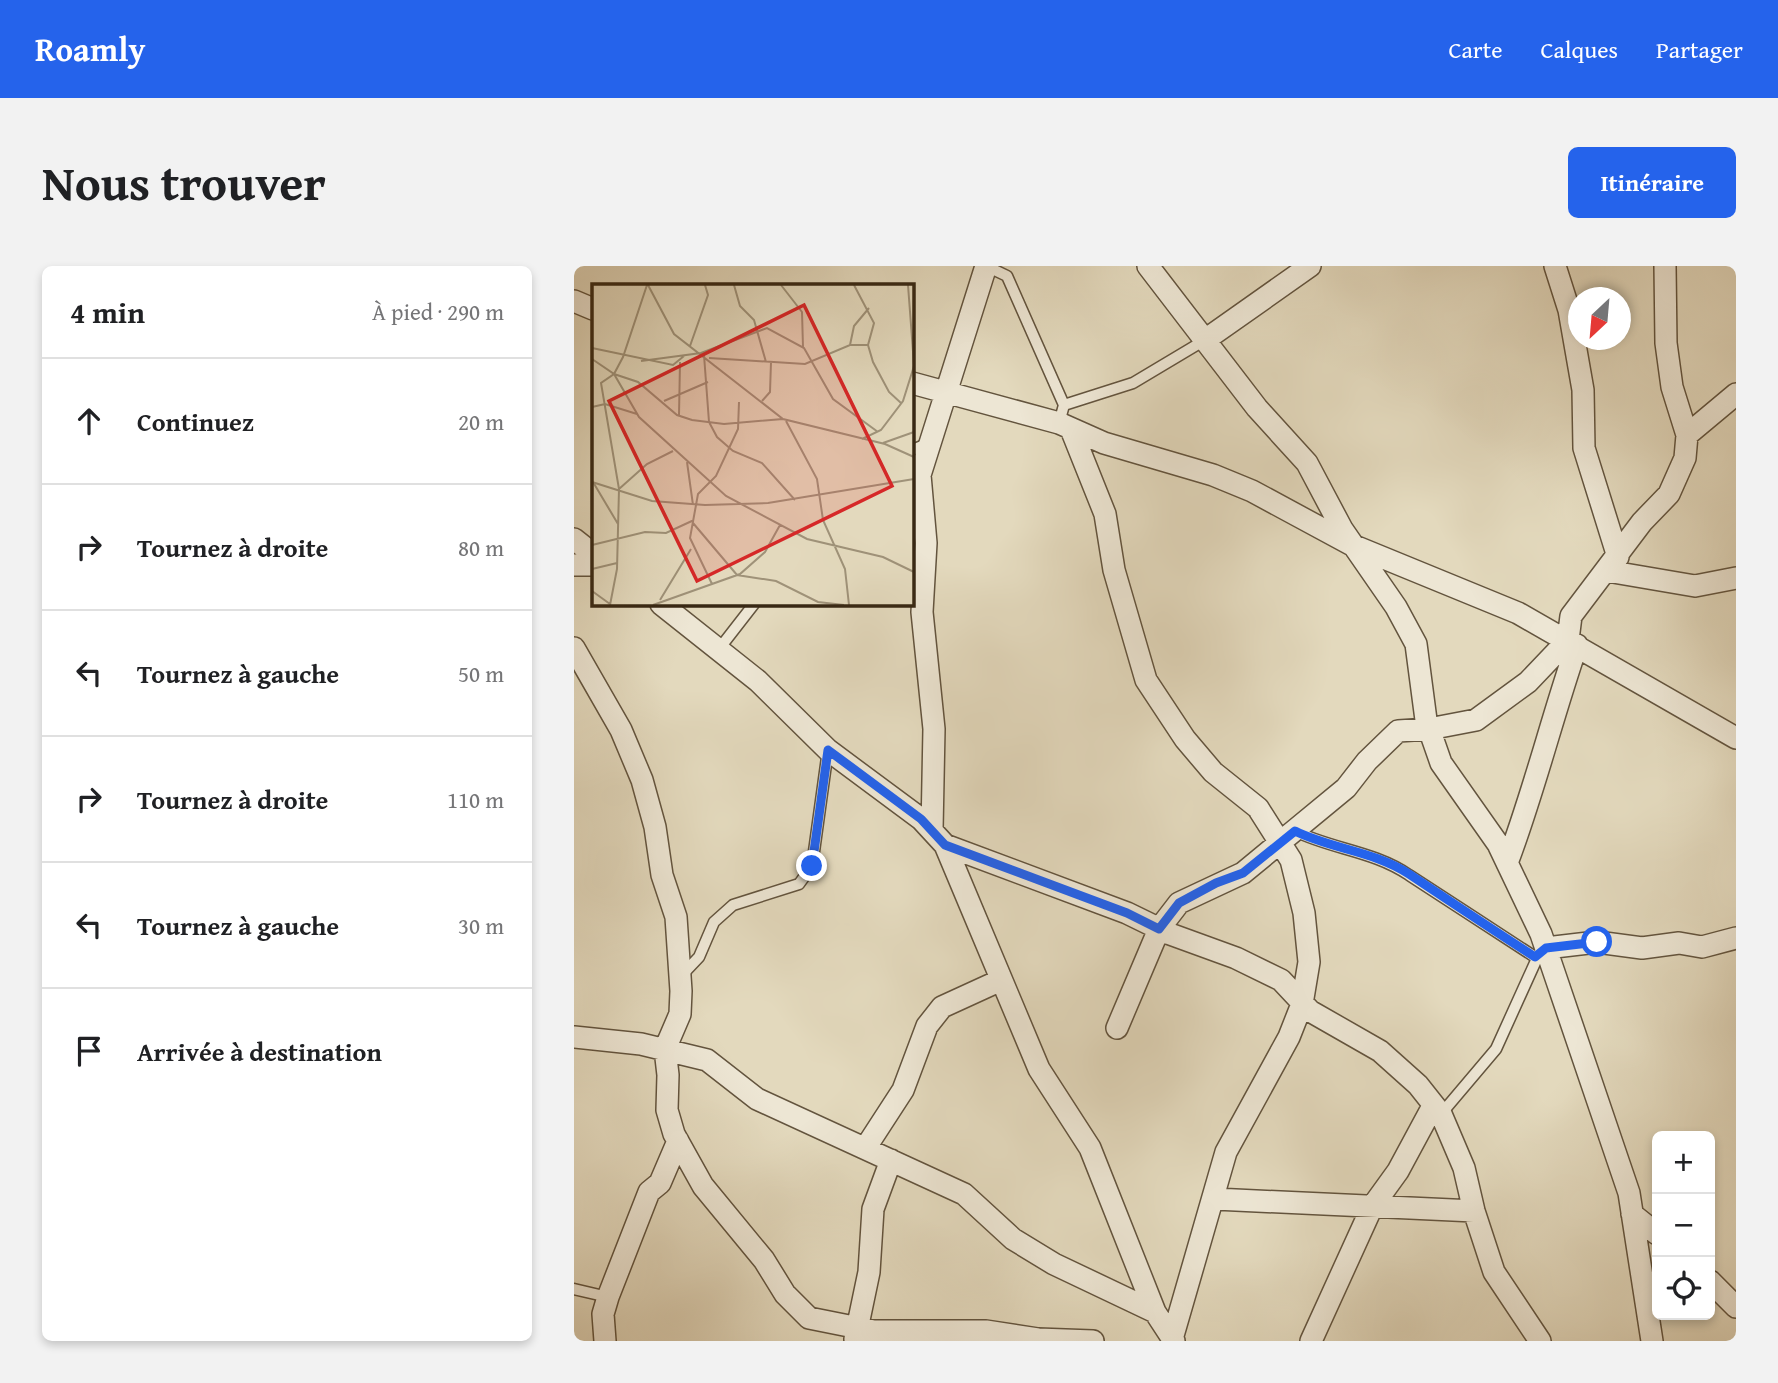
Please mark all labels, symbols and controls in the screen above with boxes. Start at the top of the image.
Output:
text: Roamly [35,25,145,73]
text: Carte [1448,32,1502,67]
text: Calques [1540,32,1618,67]
text: Partager [1656,32,1743,67]
text: Nous trouver [42,146,326,218]
button: Itinéraire [1568,147,1736,218]
inset map [592,284,914,606]
north arrow [1568,287,1631,350]
text: 4 min [70,290,145,334]
text: À pied · 290 m [372,295,504,328]
icon: ahead [70,402,108,440]
text: Continuez [137,402,254,441]
text: 20 m [458,405,504,438]
icon: right [70,528,108,566]
text: Tournez à droite [137,528,328,567]
text: 80 m [458,531,504,564]
icon: left [70,654,108,692]
text: Tournez à gauche [137,654,339,693]
text: 50 m [458,657,504,690]
icon: right [70,780,108,818]
text: Tournez à droite [137,780,328,819]
text: 110 m [447,783,504,816]
route end [796,850,827,881]
icon: left [70,906,108,944]
text: Tournez à gauche [137,906,339,945]
text: 30 m [458,909,504,942]
route start [1581,926,1612,957]
icon: arrive [70,1032,108,1070]
text: Arrivée à destination [137,1032,382,1071]
map controls [1652,1131,1715,1320]
button: + [1652,1131,1715,1194]
button: − [1652,1194,1715,1257]
button: locate [1652,1257,1715,1320]

